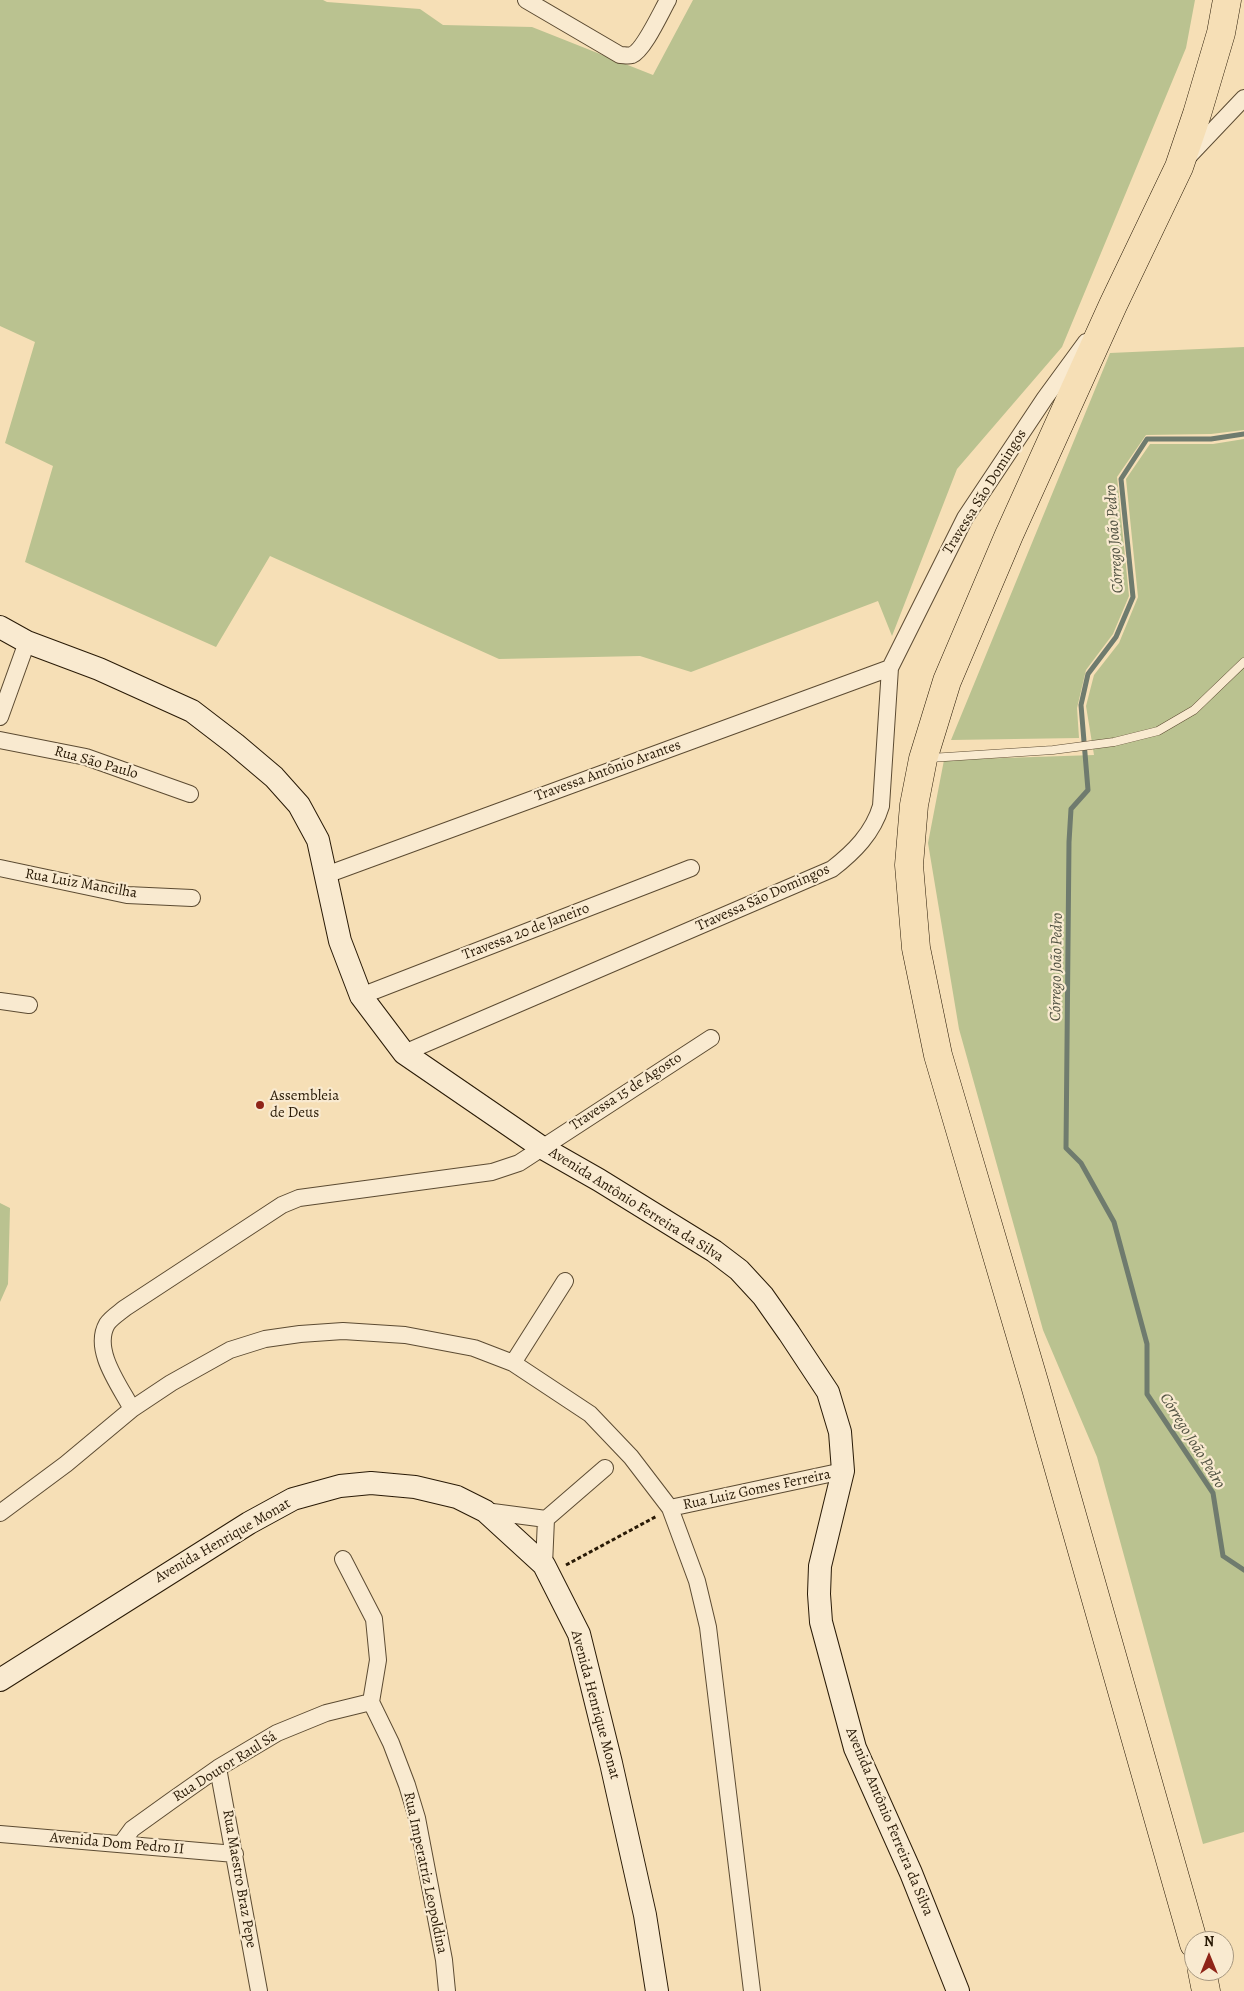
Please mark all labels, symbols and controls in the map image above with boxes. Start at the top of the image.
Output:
street label: Travessa São Domingos [939,426,1031,558]
water label: Córrego João Pedro [1102,484,1128,594]
street label: Travessa Antônio Arantes [532,736,684,806]
street label: Rua São Paulo [52,742,140,784]
street label: Travessa São Domingos [693,860,833,936]
street label: Rua Luiz Mancilha [23,865,139,903]
street label: Travessa 20 de Janeiro [460,899,592,965]
water label: Córrego João Pedro [1046,912,1068,1022]
street label: Travessa 15 de Agosto [567,1049,685,1135]
place label: Assembleia de Deus [270,1087,339,1122]
marker: Assembleia de Deus [254,1099,266,1111]
street label: Avenida Antônio Ferreira da Silva [545,1144,727,1266]
water label: Córrego João Pedro [1155,1390,1229,1492]
street label: Rua Luiz Gomes Ferreira [681,1466,833,1514]
street label: Avenida Henrique Monat [152,1495,294,1587]
street label: Avenida Henrique Monat [566,1628,624,1782]
street label: Avenida Antônio Ferreira da Silva [841,1725,937,1919]
street label: Rua Doutor Raul Sá [170,1728,280,1806]
street label: Rua Imperatriz Leopoldina [399,1790,451,1956]
street label: Rua Maestro Braz Pepe [218,1808,260,1950]
street label: Avenida Dom Pedro II [49,1829,185,1859]
north arrow [1184,1931,1234,1981]
text: N [1204,1932,1214,1951]

